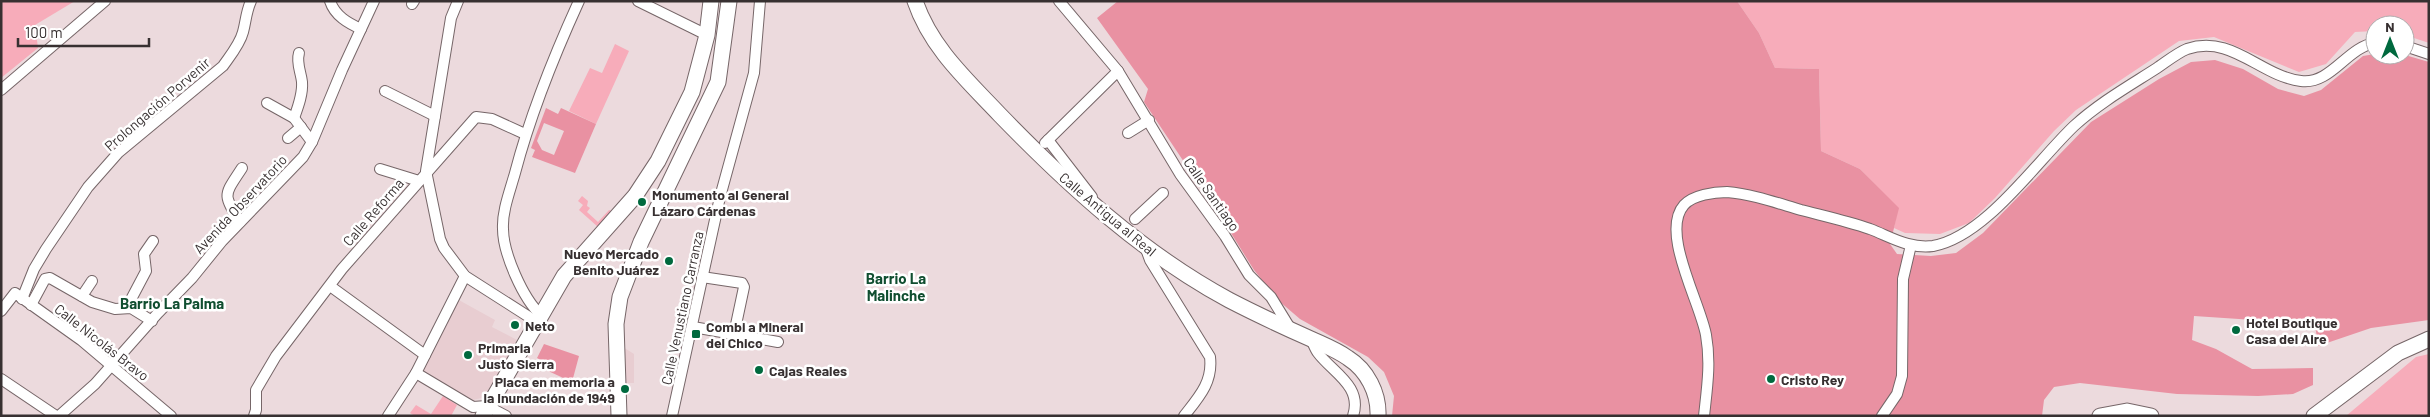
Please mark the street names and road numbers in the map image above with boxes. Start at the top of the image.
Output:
street label: Prolongación Porvenir [101,54,213,154]
street label: Avenida Observatorio [190,151,290,257]
street label: Calle Santiago [1180,154,1244,234]
street label: Calle Antigua al Real [1056,168,1160,260]
street label: Calle Reforma [339,175,407,249]
street label: Calle Venustiano Carranza [657,230,707,386]
street label: Calle Nicolás Bravo [51,300,153,384]

